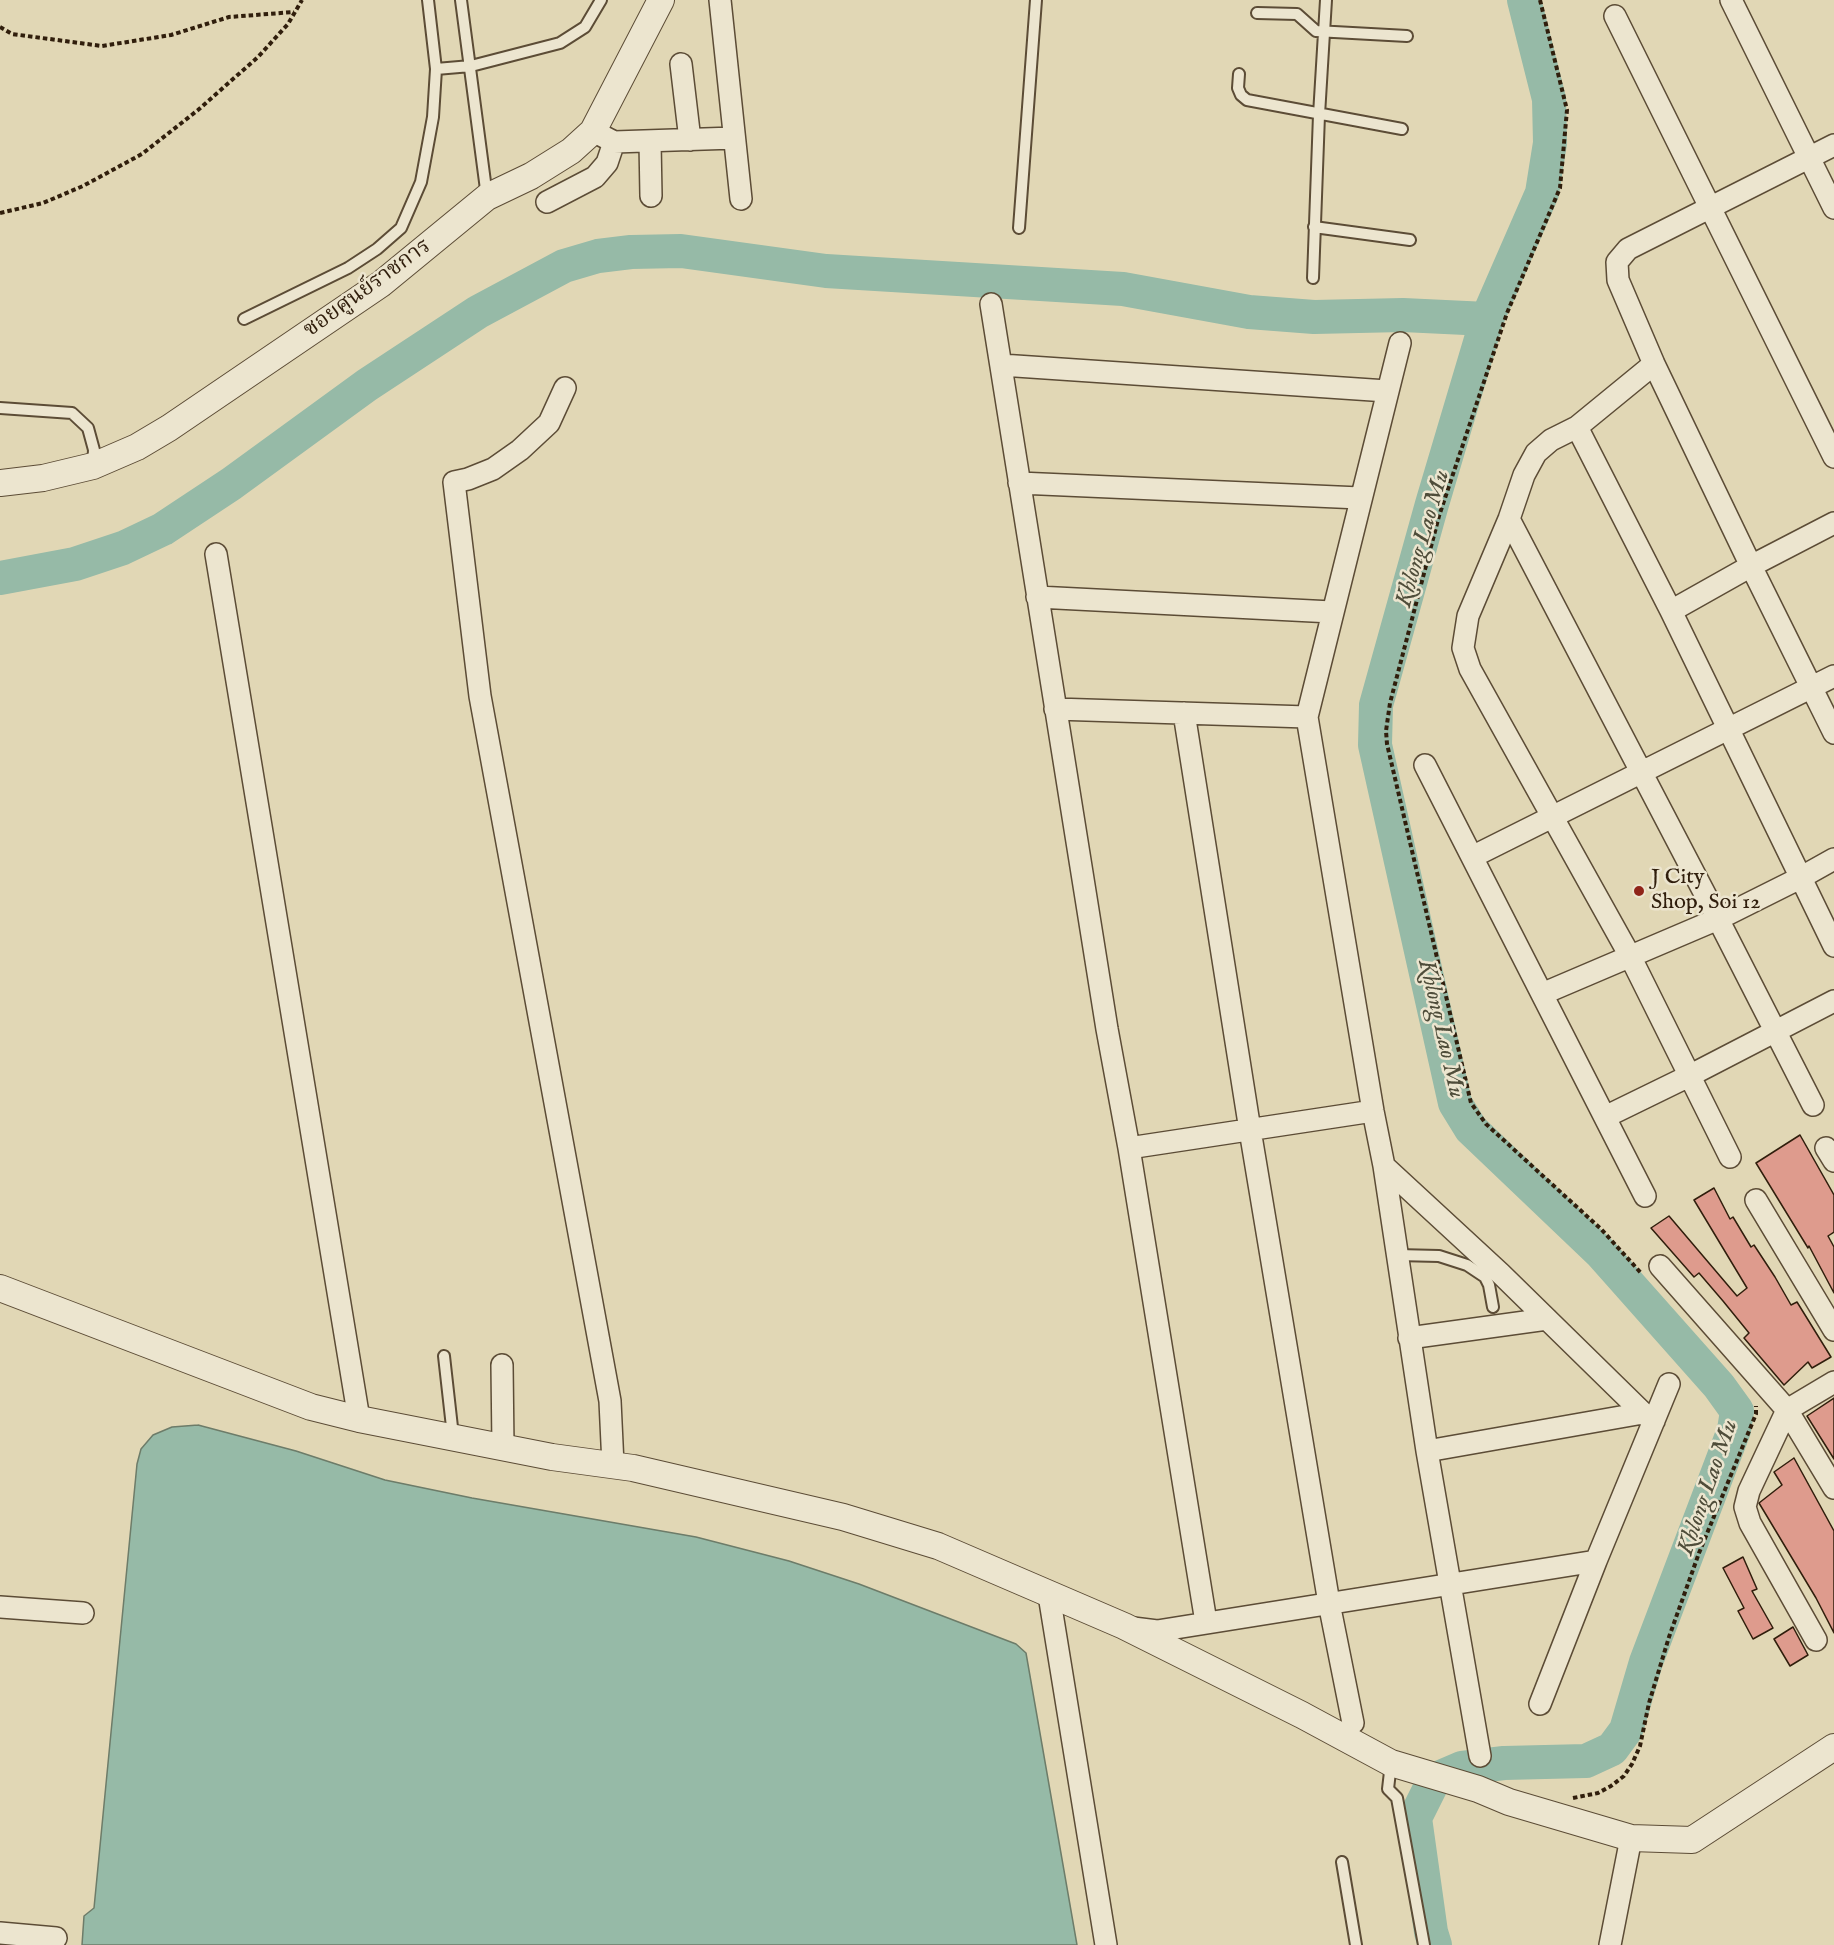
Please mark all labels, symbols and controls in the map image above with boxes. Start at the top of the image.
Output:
street label: ซอยศูนย์ราชการ [299,234,437,344]
water label: Khlong Lao Mu [1391,467,1457,611]
place label: J City Shop, Soi 12 [1651,865,1761,916]
marker: J City Shop, Soi 12 [1632,884,1646,898]
water label: Khlong Lao Mu [1410,957,1470,1101]
water label: Khlong Lao Mu [1672,1417,1746,1559]

